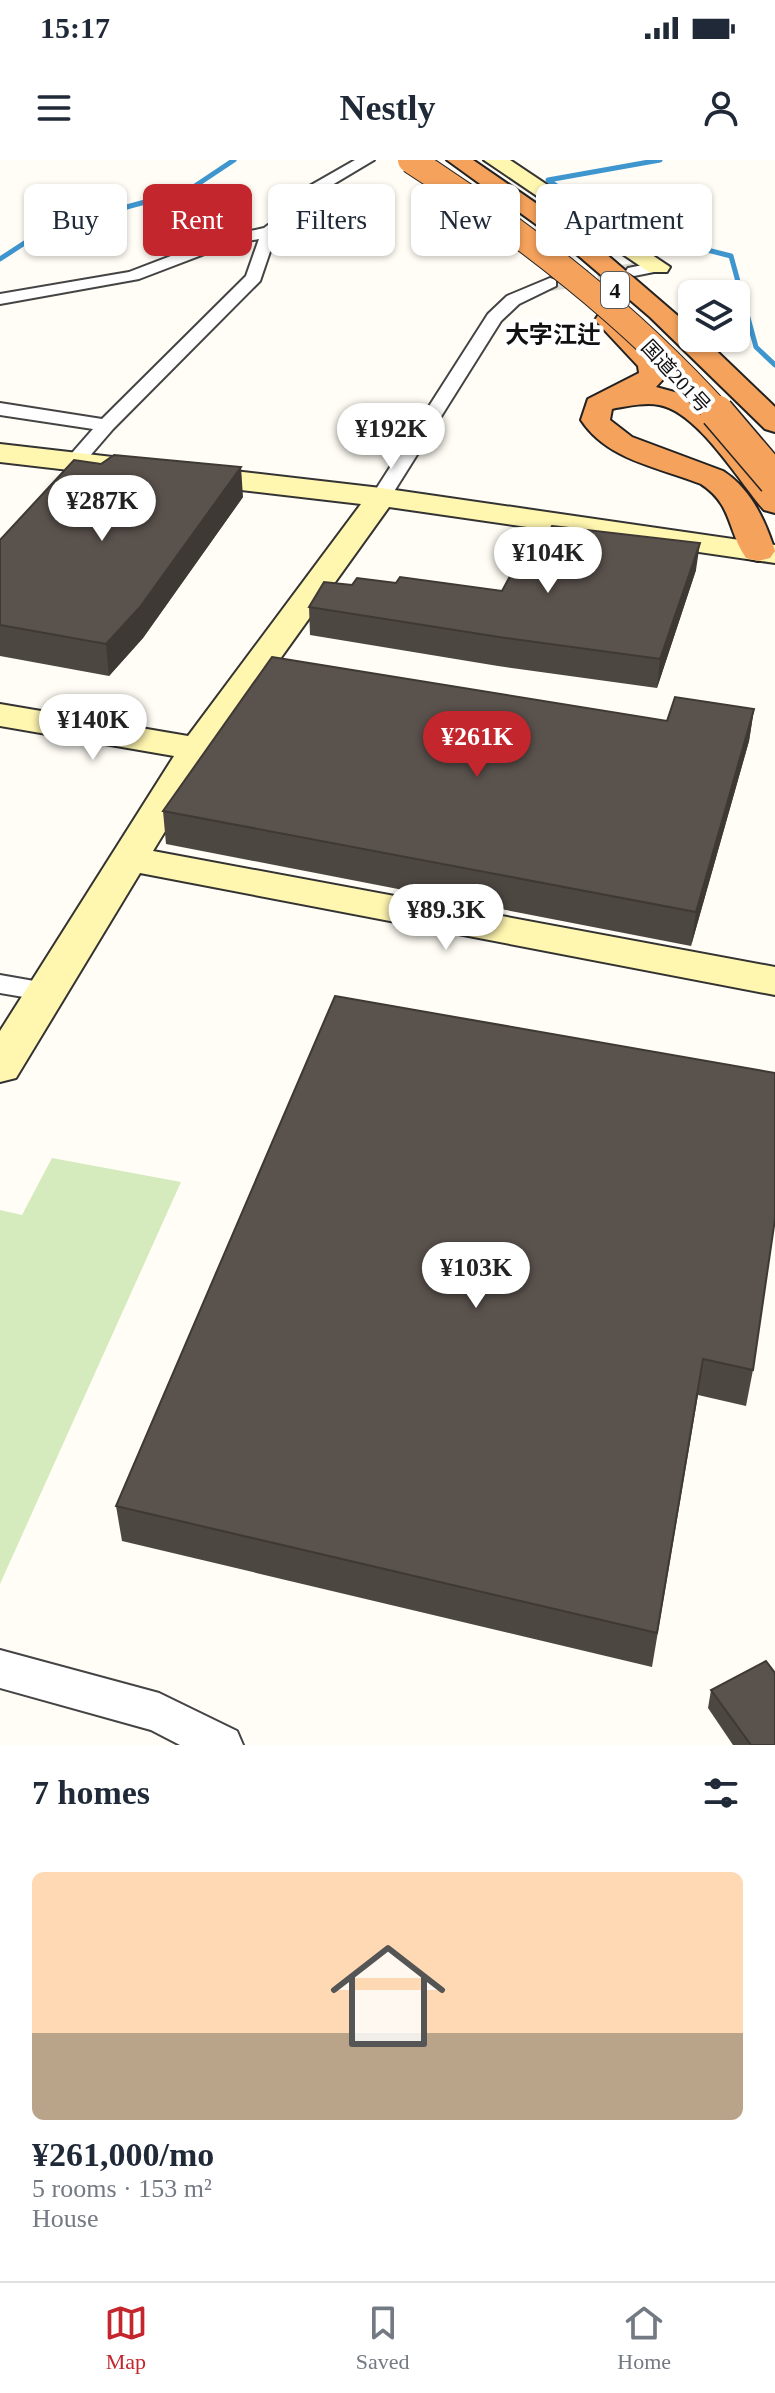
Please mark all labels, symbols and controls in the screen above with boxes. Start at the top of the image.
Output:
text: 15:17 [40,11,110,44]
icon: menu [32,86,76,130]
icon: person [699,86,743,130]
text: Nestly [340,88,435,128]
chip: Buy [24,184,127,256]
chip: Rent [143,184,252,256]
chip: Filters [268,184,395,256]
chip: New [411,184,520,256]
chip: Apartment [536,184,712,256]
road number: 4 [601,272,629,308]
map controls [678,280,750,352]
button: layers [678,280,750,352]
district label: 大字江辻 [505,322,601,348]
street label: 国道201号 [637,336,715,416]
pin: ¥192K [335,403,447,471]
text: ¥192K [355,414,427,443]
pin: ¥287K [46,475,158,543]
text: ¥287K [66,486,138,515]
pin: ¥104K [492,527,604,595]
text: ¥104K [512,538,584,567]
pin: ¥140K [37,694,149,762]
text: ¥140K [57,705,129,734]
pin: ¥261K [421,711,533,779]
text: ¥261K [441,722,513,751]
pin: ¥89.3K [381,884,511,952]
text: ¥89.3K [407,895,485,924]
pin: ¥103K [420,1242,532,1310]
text: ¥103K [440,1253,512,1282]
icon: filters [699,1771,743,1815]
text: 7 homes [32,1774,150,1811]
icon: home [316,1924,460,2068]
text: ¥261,000/mo [32,2136,214,2173]
text: 5 rooms · 153 m² [32,2174,212,2203]
text: House [32,2204,98,2233]
tab: Map [104,2301,148,2375]
tab: Saved [356,2301,409,2375]
tab: Home [617,2301,671,2375]

